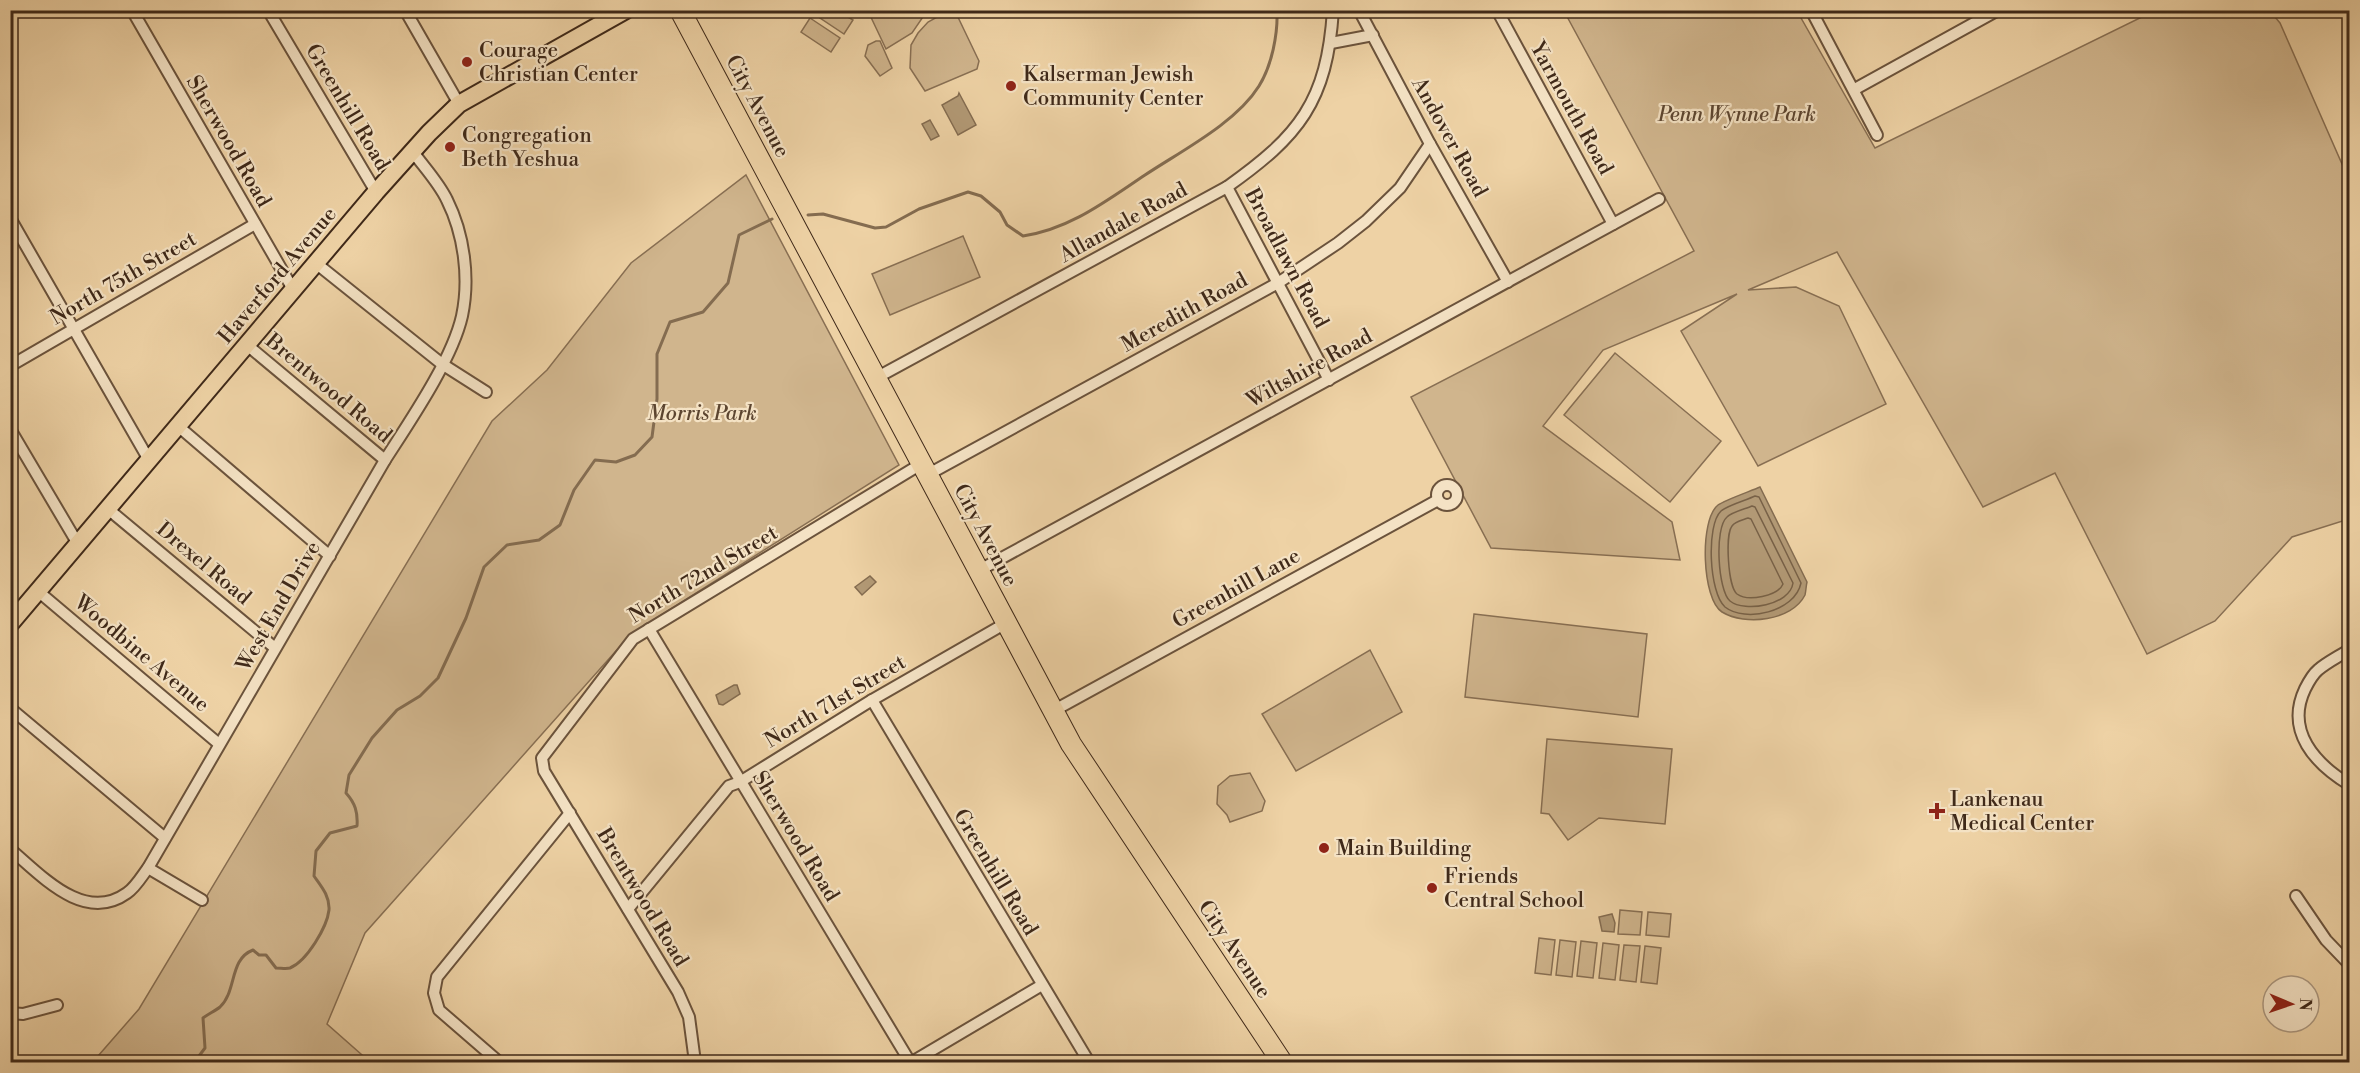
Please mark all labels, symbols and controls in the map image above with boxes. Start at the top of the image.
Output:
street label: Yarmouth Road [1523,36,1618,180]
place label: Courage Christian Center [479,38,638,88]
street label: Greenhill Road [299,40,395,176]
street label: City Avenue [719,51,795,162]
marker: Courage Christian Center [460,55,474,69]
place label: Kalserman Jewish Community Center [1023,62,1204,112]
street label: Sherwood Road [180,71,276,212]
street label: Andover Road [1405,72,1493,202]
marker: Kalserman Jewish Community Center [1004,79,1018,93]
park label: Penn Wynne Park [1657,102,1816,128]
place label: Congregation Beth Yeshua [461,123,592,173]
marker: Congregation Beth Yeshua [443,140,457,154]
street label: Allandale Road [1054,177,1192,269]
street label: Broadlawn Road [1238,183,1334,333]
street label: Haverford Avenue [213,202,343,349]
street label: North 75th Street [46,226,202,331]
street label: Meredith Road [1117,267,1252,358]
street label: Wiltshire Road [1241,324,1377,415]
street label: Brentwood Road [259,328,397,449]
park label: Morris Park [647,401,757,427]
street label: City Avenue [947,480,1023,591]
street label: Drexel Road [151,517,256,611]
street label: North 72nd Street [624,520,783,630]
street label: West End Drive [231,537,327,677]
street label: Greenhill Lane [1168,543,1305,635]
street label: Woodbine Avenue [68,589,214,718]
street label: North 71st Street [760,649,911,754]
street label: Sherwood Road [746,766,844,907]
place label: Lankenau Medical Center [1950,787,2094,837]
marker: Lankenau Medical Center [1928,802,1946,820]
street label: Greenhill Road [947,805,1043,941]
street label: Brentwood Road [590,823,694,972]
place label: Main Building [1336,836,1471,862]
marker: Main Building [1317,841,1331,855]
place label: Friends Central School [1444,864,1584,914]
marker: Friends Central School [1425,881,1439,895]
street label: City Avenue [1192,896,1276,1003]
north arrow [2261,974,2321,1034]
text: N [2295,998,2315,1012]

